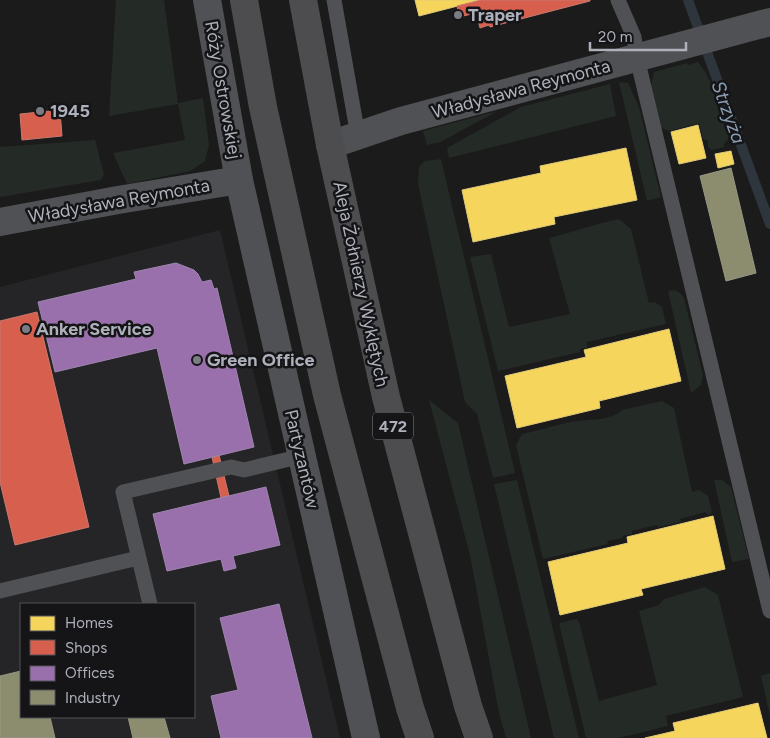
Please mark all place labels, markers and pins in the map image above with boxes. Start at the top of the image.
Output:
place label: Traper [468,4,522,26]
marker: Traper [452,9,464,21]
place label: 1945 [50,100,90,122]
marker: 1945 [34,105,46,117]
place label: Anker Service [36,318,152,340]
marker: Anker Service [20,323,32,335]
place label: Green Office [207,349,315,371]
marker: Green Office [191,354,203,366]

